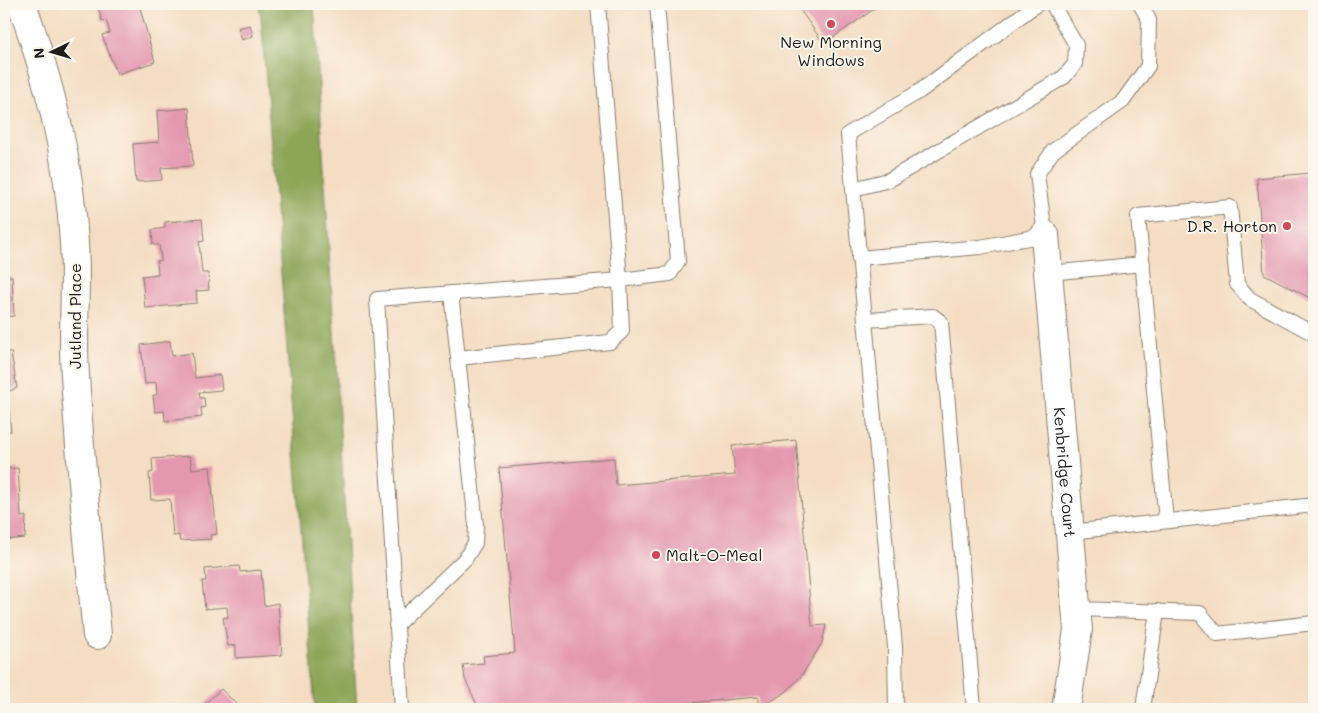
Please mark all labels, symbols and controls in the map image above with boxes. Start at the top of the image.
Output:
marker: New Morning Windows [825,18,837,30]
north arrow [28,28,78,78]
place label: New Morning Windows [780,31,882,70]
text: N [29,47,48,59]
place label: D.R. Horton [1187,215,1277,236]
marker: D.R. Horton [1281,220,1293,232]
street label: Jutland Place [64,263,85,369]
street label: Kenbridge Court [1049,406,1081,538]
place label: Malt-O-Meal [666,544,763,565]
marker: Malt-O-Meal [650,549,662,561]

